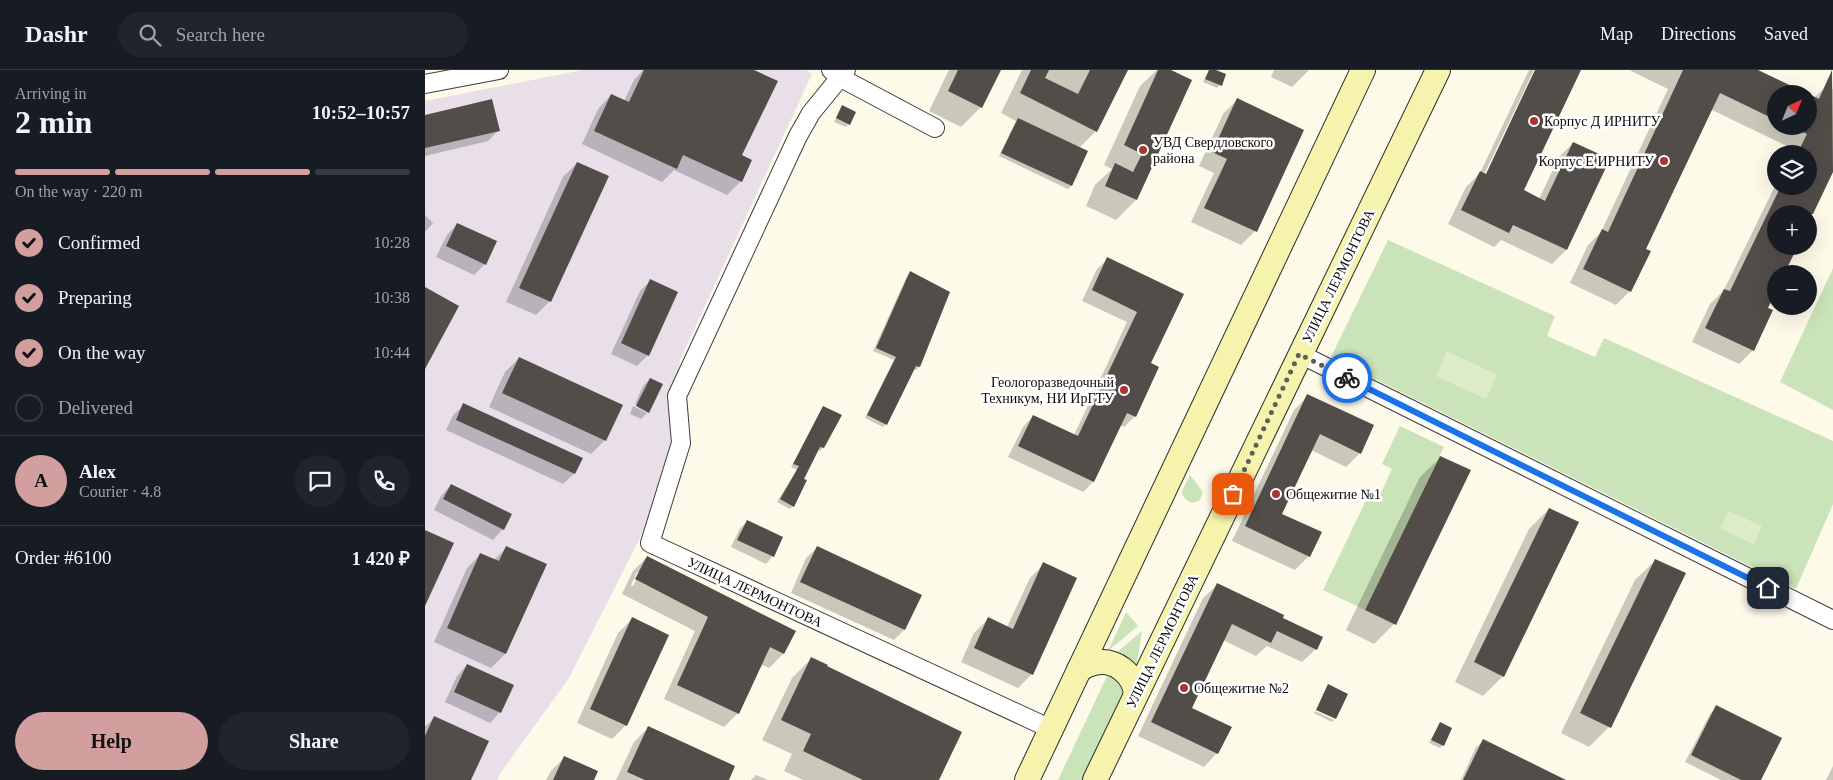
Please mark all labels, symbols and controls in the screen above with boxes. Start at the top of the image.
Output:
search box [118,12,468,57]
text: Dashr [25,21,88,47]
icon: search [136,21,164,49]
text: Search here [176,24,265,45]
text: Map [1600,24,1633,44]
text: Directions [1661,24,1736,44]
text: Saved [1764,24,1808,44]
text: Arriving in [15,85,87,102]
north arrow [1767,85,1817,135]
map controls [1767,85,1817,315]
text: 10:52–10:57 [312,102,410,123]
text: 2 min [15,104,92,140]
place label: Корпус Д ИРНИТУ [1544,114,1661,129]
marker: Корпус Д ИРНИТУ [1528,115,1540,127]
place label: УВД Свердловского района [1153,135,1273,166]
marker: УВД Свердловского района [1137,144,1149,156]
button: layers [1767,145,1817,195]
place label: Корпус Е ИРНИТУ [1539,154,1654,169]
marker: Корпус Е ИРНИТУ [1658,155,1670,167]
text: On the way · 220 m [15,183,143,200]
button: + [1767,205,1817,255]
street label: УЛИЦА ЛЕРМОНТОВА [1299,206,1378,346]
icon: check [15,229,43,257]
text: Confirmed [58,232,140,253]
text: 10:28 [374,234,410,251]
button: − [1767,265,1817,315]
icon: check [15,284,43,312]
text: Preparing [58,287,132,308]
text: 10:38 [374,289,410,306]
icon: check [15,339,43,367]
text: On the way [58,342,146,363]
text: 10:44 [374,344,410,361]
courier [1322,353,1372,403]
icon: bike [1333,364,1361,392]
place label: Геологоразведочный Техникум, НИ ИрГТУ [981,375,1115,406]
marker: Геологоразведочный Техникум, НИ ИрГТУ [1118,384,1130,396]
text: Delivered [58,397,133,418]
button: chat [294,455,346,507]
button: phone [358,455,410,507]
text: Alex [79,461,116,482]
text: A [34,470,48,491]
pin [1212,473,1254,515]
icon: bag [1219,480,1247,508]
text: Courier · 4.8 [79,483,161,500]
place label: Общежитие №1 [1286,487,1381,502]
marker: Общежитие №1 [1270,488,1282,500]
text: Order #6100 [15,547,112,568]
text: 1 420 ₽ [351,548,410,569]
street label: УЛИЦА ЛЕРМОНТОВА [685,555,825,631]
pin [1747,567,1789,609]
street label: УЛИЦА ЛЕРМОНТОВА [1123,571,1202,711]
icon: home [1754,574,1782,602]
place label: Общежитие №2 [1194,681,1289,696]
marker: Общежитие №2 [1178,682,1190,694]
button: Help [15,712,208,770]
button: Share [218,712,410,770]

